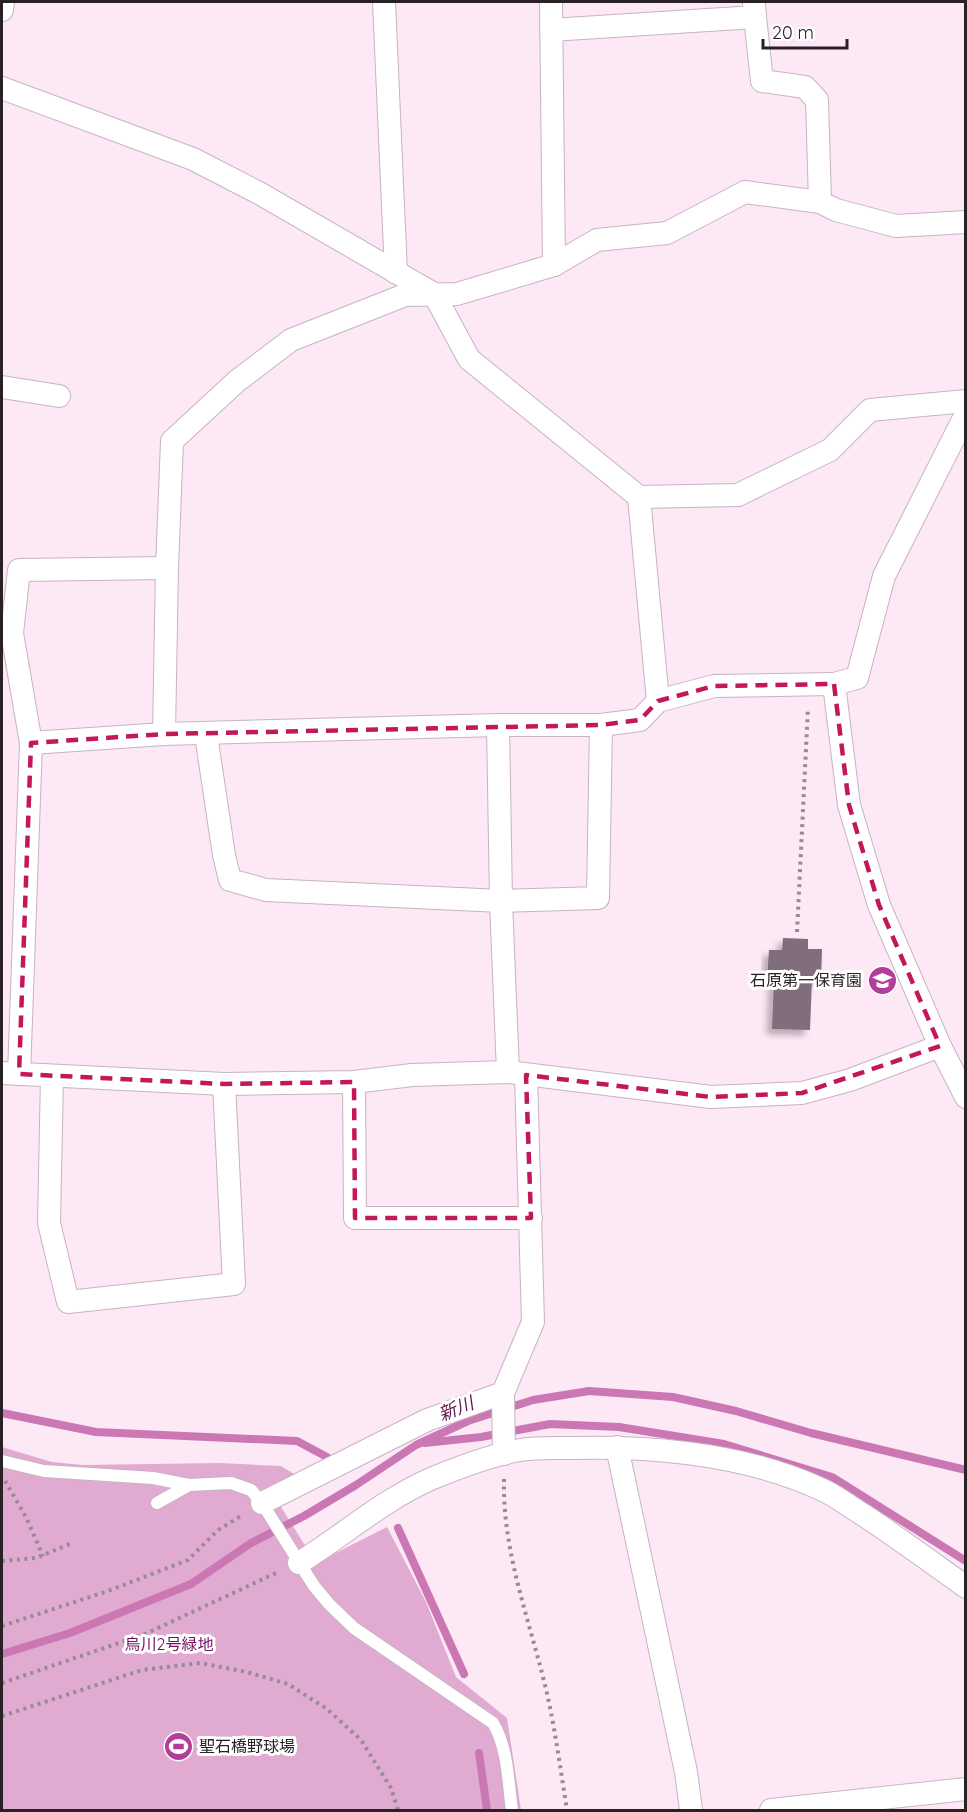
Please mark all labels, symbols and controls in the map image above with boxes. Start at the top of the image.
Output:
scale bar [763,12,847,50]
text: 20 m [772,21,814,44]
school or university icon: 石原第一保育園 [867,964,899,996]
place label: 石原第一保育園 [750,970,862,990]
water label: 新川 [435,1390,479,1426]
park label: 烏川2号緑地 [125,1634,213,1654]
sports icon: 聖石橋野球場 [162,1730,194,1762]
place label: 聖石橋野球場 [199,1736,295,1756]

